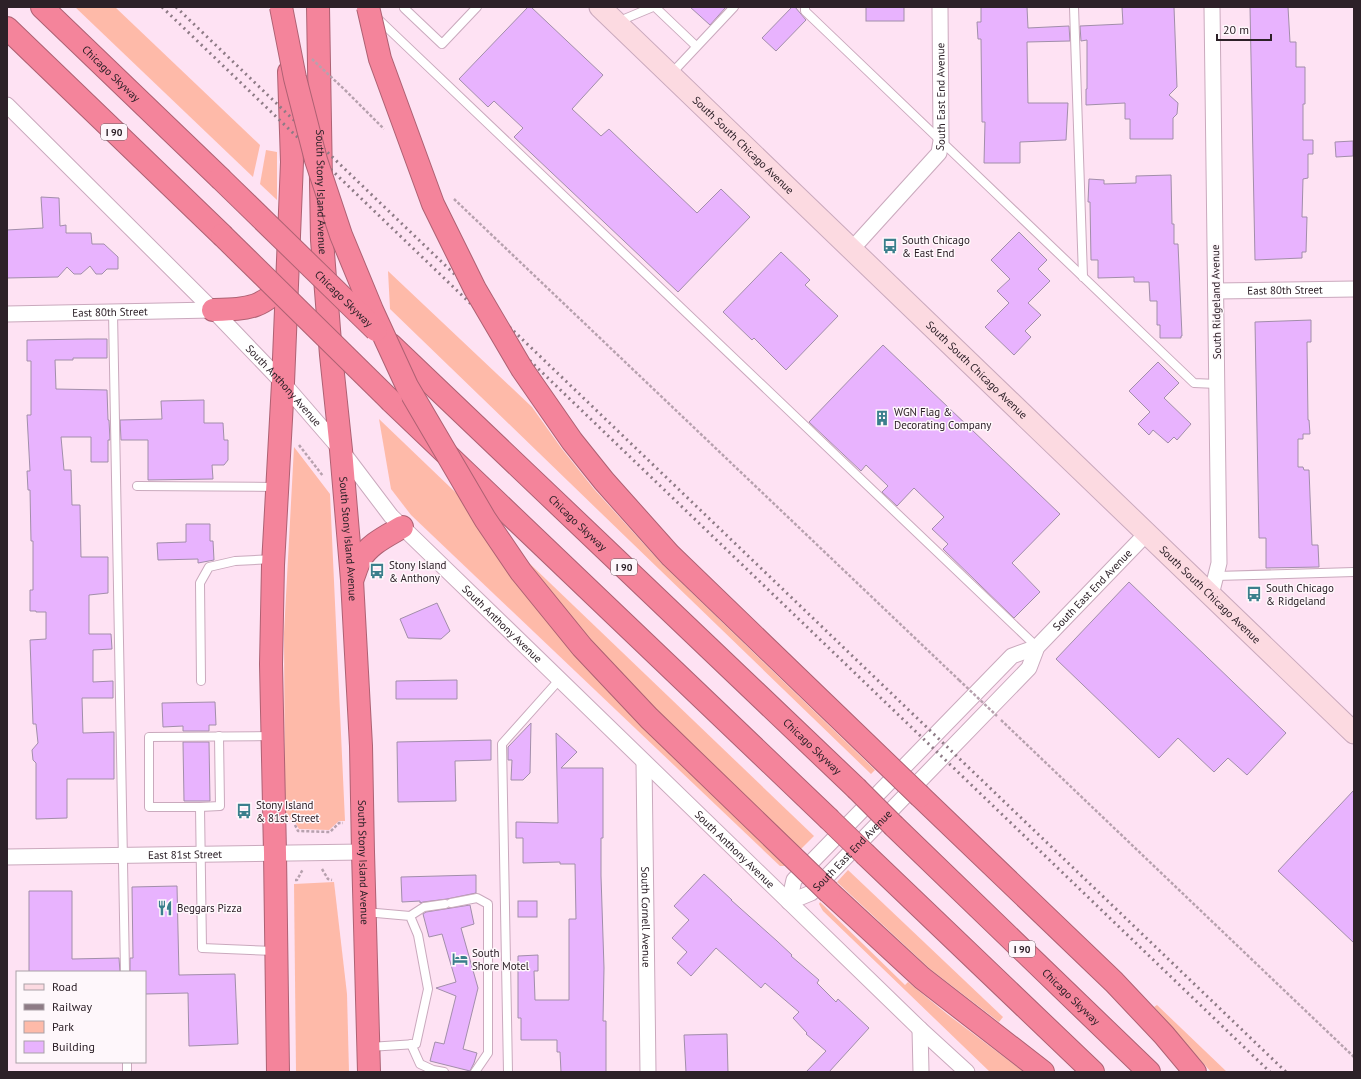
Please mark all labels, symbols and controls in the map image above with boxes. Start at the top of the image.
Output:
scale bar [1217,16,1271,42]
text: 20 m [1223,22,1249,37]
street label: Chicago Skyway [79,42,144,105]
street label: South East End Avenue [933,42,948,152]
street label: South South Chicago Avenue [690,93,797,197]
road number: I 90 [101,124,127,140]
street label: South Stony Island Avenue [313,129,330,255]
place label: South Chicago & East End [902,233,970,260]
bus stop icon: South Chicago & East End [881,237,899,255]
street label: South Ridgeland Avenue [1208,244,1224,360]
street label: Chicago Skyway [312,267,376,331]
street label: East 80th Street [1247,282,1323,298]
street label: East 80th Street [72,304,148,320]
street label: South South Chicago Avenue [923,318,1031,422]
street label: South Anthony Avenue [243,342,325,430]
place label: WGN Flag & Decorating Company [894,405,992,432]
building icon: WGN Flag & Decorating Company [873,409,891,427]
street label: South Stony Island Avenue [336,476,360,602]
street label: Chicago Skyway [546,492,611,555]
street label: South South Chicago Avenue [1157,543,1264,647]
street label: South East End Avenue [1050,546,1135,634]
place label: Stony Island & Anthony [389,558,447,585]
road number: I 90 [611,559,637,575]
bus stop icon: Stony Island & Anthony [368,562,386,580]
place label: South Chicago & Ridgeland [1266,581,1334,608]
street label: South Anthony Avenue [459,582,545,666]
bus stop icon: South Chicago & Ridgeland [1245,585,1263,603]
street label: Chicago Skyway [780,715,845,778]
place label: Stony Island & 81st Street [256,798,320,825]
street label: South Stony Island Avenue [355,800,372,925]
bus stop icon: Stony Island & 81st Street [235,802,253,820]
street label: South Anthony Avenue [692,807,778,892]
street label: South East End Avenue [810,807,895,894]
street label: East 81st Street [148,847,222,862]
street label: South Cornell Avenue [638,866,654,968]
restaurant icon: Beggars Pizza [156,899,174,917]
place label: Beggars Pizza [177,901,242,915]
road number: I 90 [1009,941,1035,957]
place label: South Shore Motel [472,946,530,973]
hotel icon: South Shore Motel [451,950,469,968]
street label: Chicago Skyway [1039,966,1104,1029]
legend [16,971,146,1063]
text: Road [52,979,77,994]
text: Railway [52,999,92,1014]
text: Park [52,1019,74,1034]
text: Building [52,1039,95,1054]

